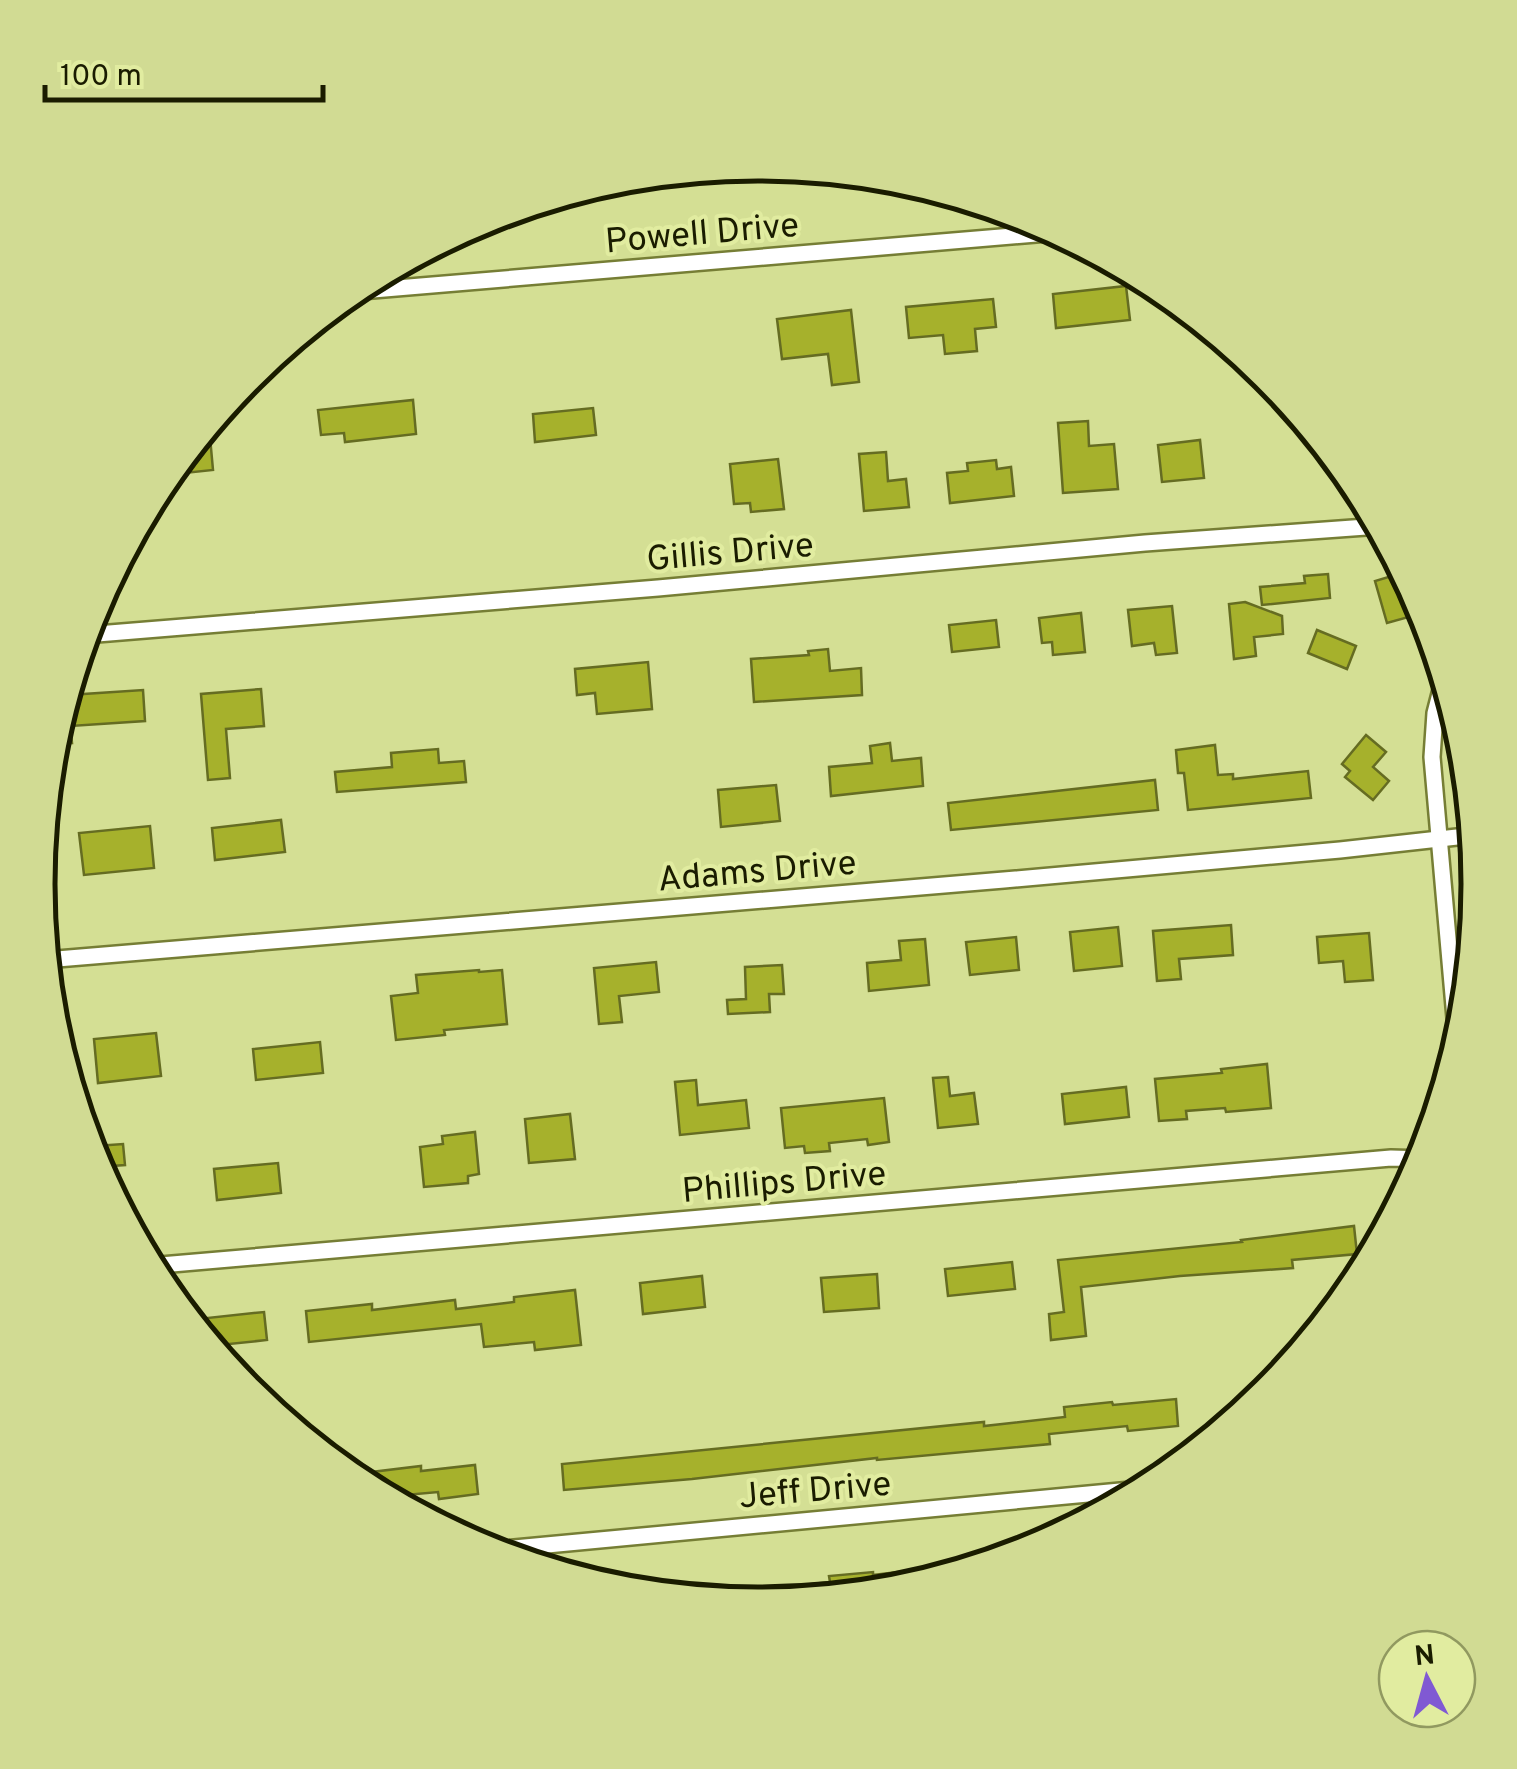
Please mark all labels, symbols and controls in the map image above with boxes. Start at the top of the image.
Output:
scale bar [45,40,322,102]
text: 100 m [60,59,142,96]
street label: Powell Drive [604,205,801,265]
street label: Gillis Drive [645,525,816,583]
street label: Adams Drive [656,842,858,904]
street label: Phillips Drive [680,1153,888,1215]
street label: Jeff Drive [737,1463,893,1521]
north arrow [1377,1629,1477,1729]
text: N [1413,1638,1437,1676]

